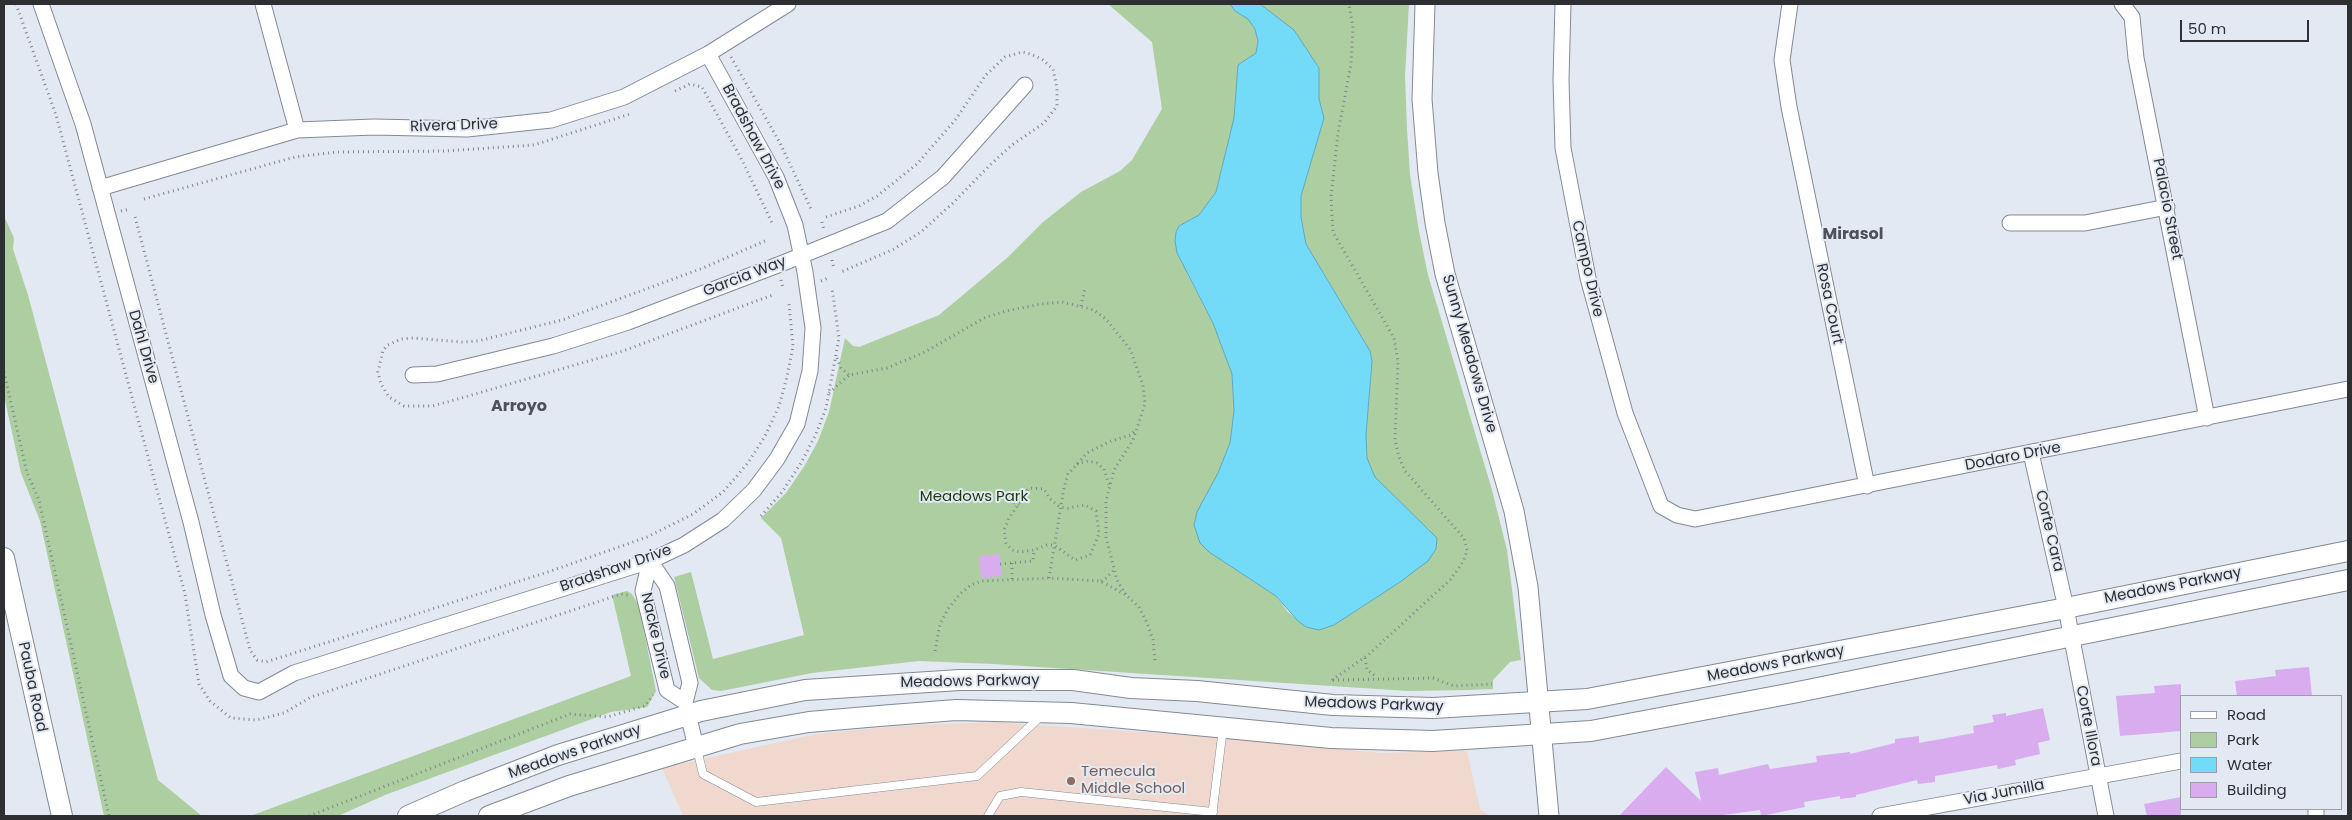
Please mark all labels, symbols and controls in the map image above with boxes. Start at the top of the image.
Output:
scale bar [2182,10,2311,42]
text: 50 m [2188,18,2226,39]
street label: Bradshaw Drive [718,81,788,193]
street label: Rivera Drive [410,115,498,137]
street label: Palacio Street [2148,157,2186,261]
street label: Campo Drive [1567,219,1607,319]
district label: Mirasol [1823,225,1883,245]
street label: Garcia Way [701,253,789,301]
street label: Rosa Court [1812,262,1846,346]
street label: Sunny Meadows Drive [1438,273,1500,435]
street label: Dahl Drive [124,308,162,386]
district label: Arroyo [491,397,547,417]
street label: Dodaro Drive [1964,439,2062,475]
park label: Meadows Park [920,488,1028,506]
street label: Corte Cara [2031,489,2067,573]
street label: Bradshaw Drive [558,542,674,596]
street label: Meadows Parkway [2103,564,2243,608]
street label: Nacke Drive [636,591,674,681]
street label: Pauba Road [14,640,50,734]
street label: Meadows Parkway [1706,642,1846,686]
street label: Meadows Parkway [900,672,1040,692]
street label: Corte Illora [2071,684,2105,768]
street label: Meadows Parkway [1304,694,1444,716]
legend [2180,695,2342,810]
text: Road [2227,704,2266,725]
street label: Meadows Parkway [506,721,644,783]
text: Park [2227,729,2259,750]
text: Water [2227,754,2272,775]
place label: Temecula Middle School [1081,763,1185,798]
marker: Temecula Middle School [1065,775,1077,787]
street label: Via Jumilla [1962,776,2046,810]
text: Building [2227,779,2287,800]

